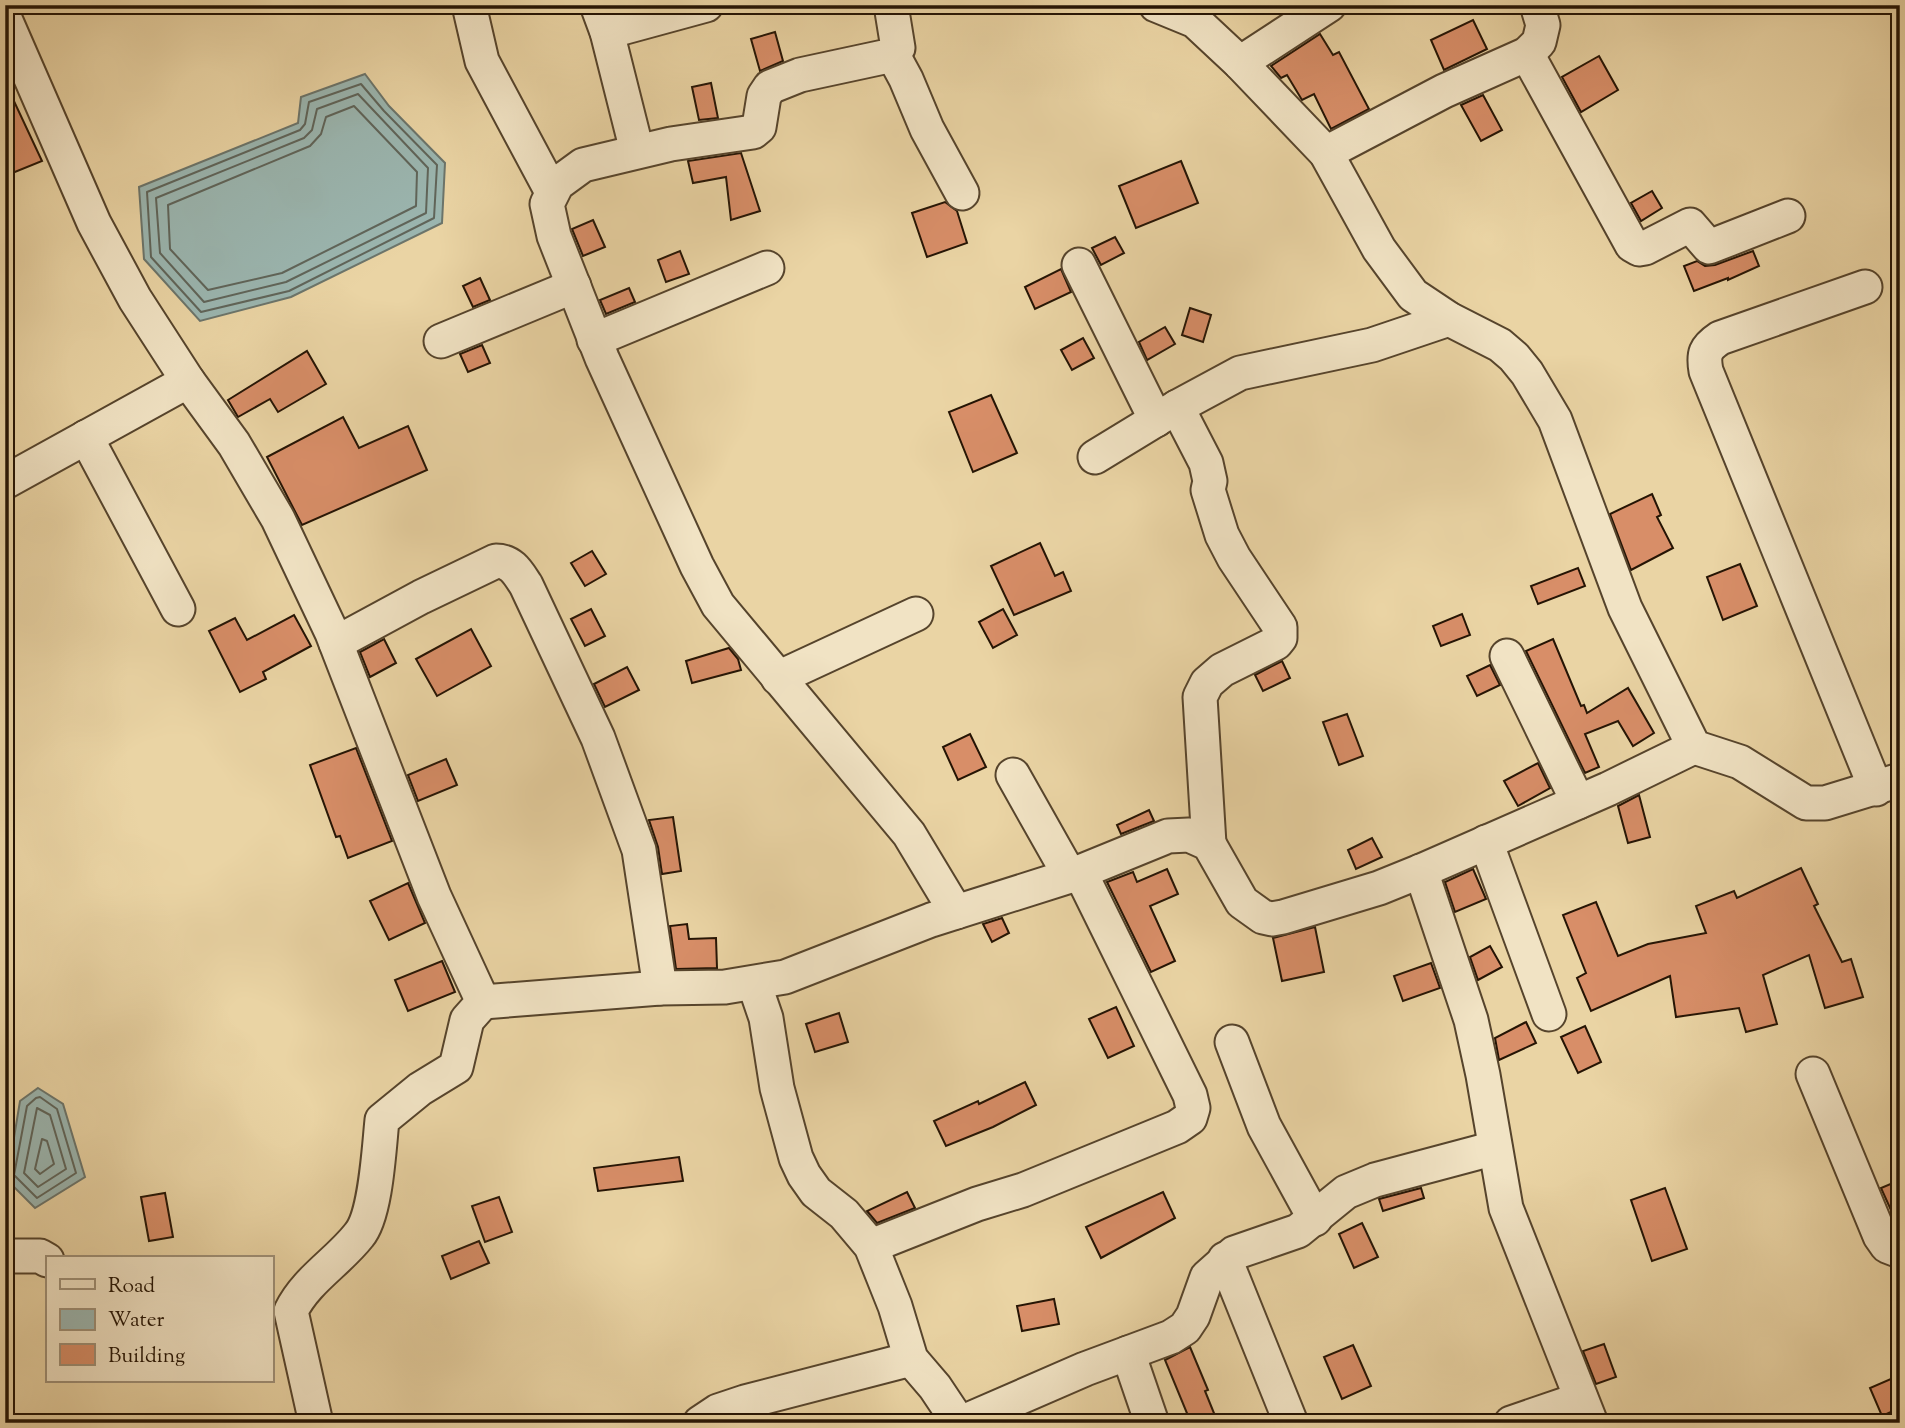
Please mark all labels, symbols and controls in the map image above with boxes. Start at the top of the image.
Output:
legend [46,1256,273,1382]
text: Road [108,1272,155,1302]
text: Water [108,1306,165,1336]
text: Building [108,1342,185,1372]

